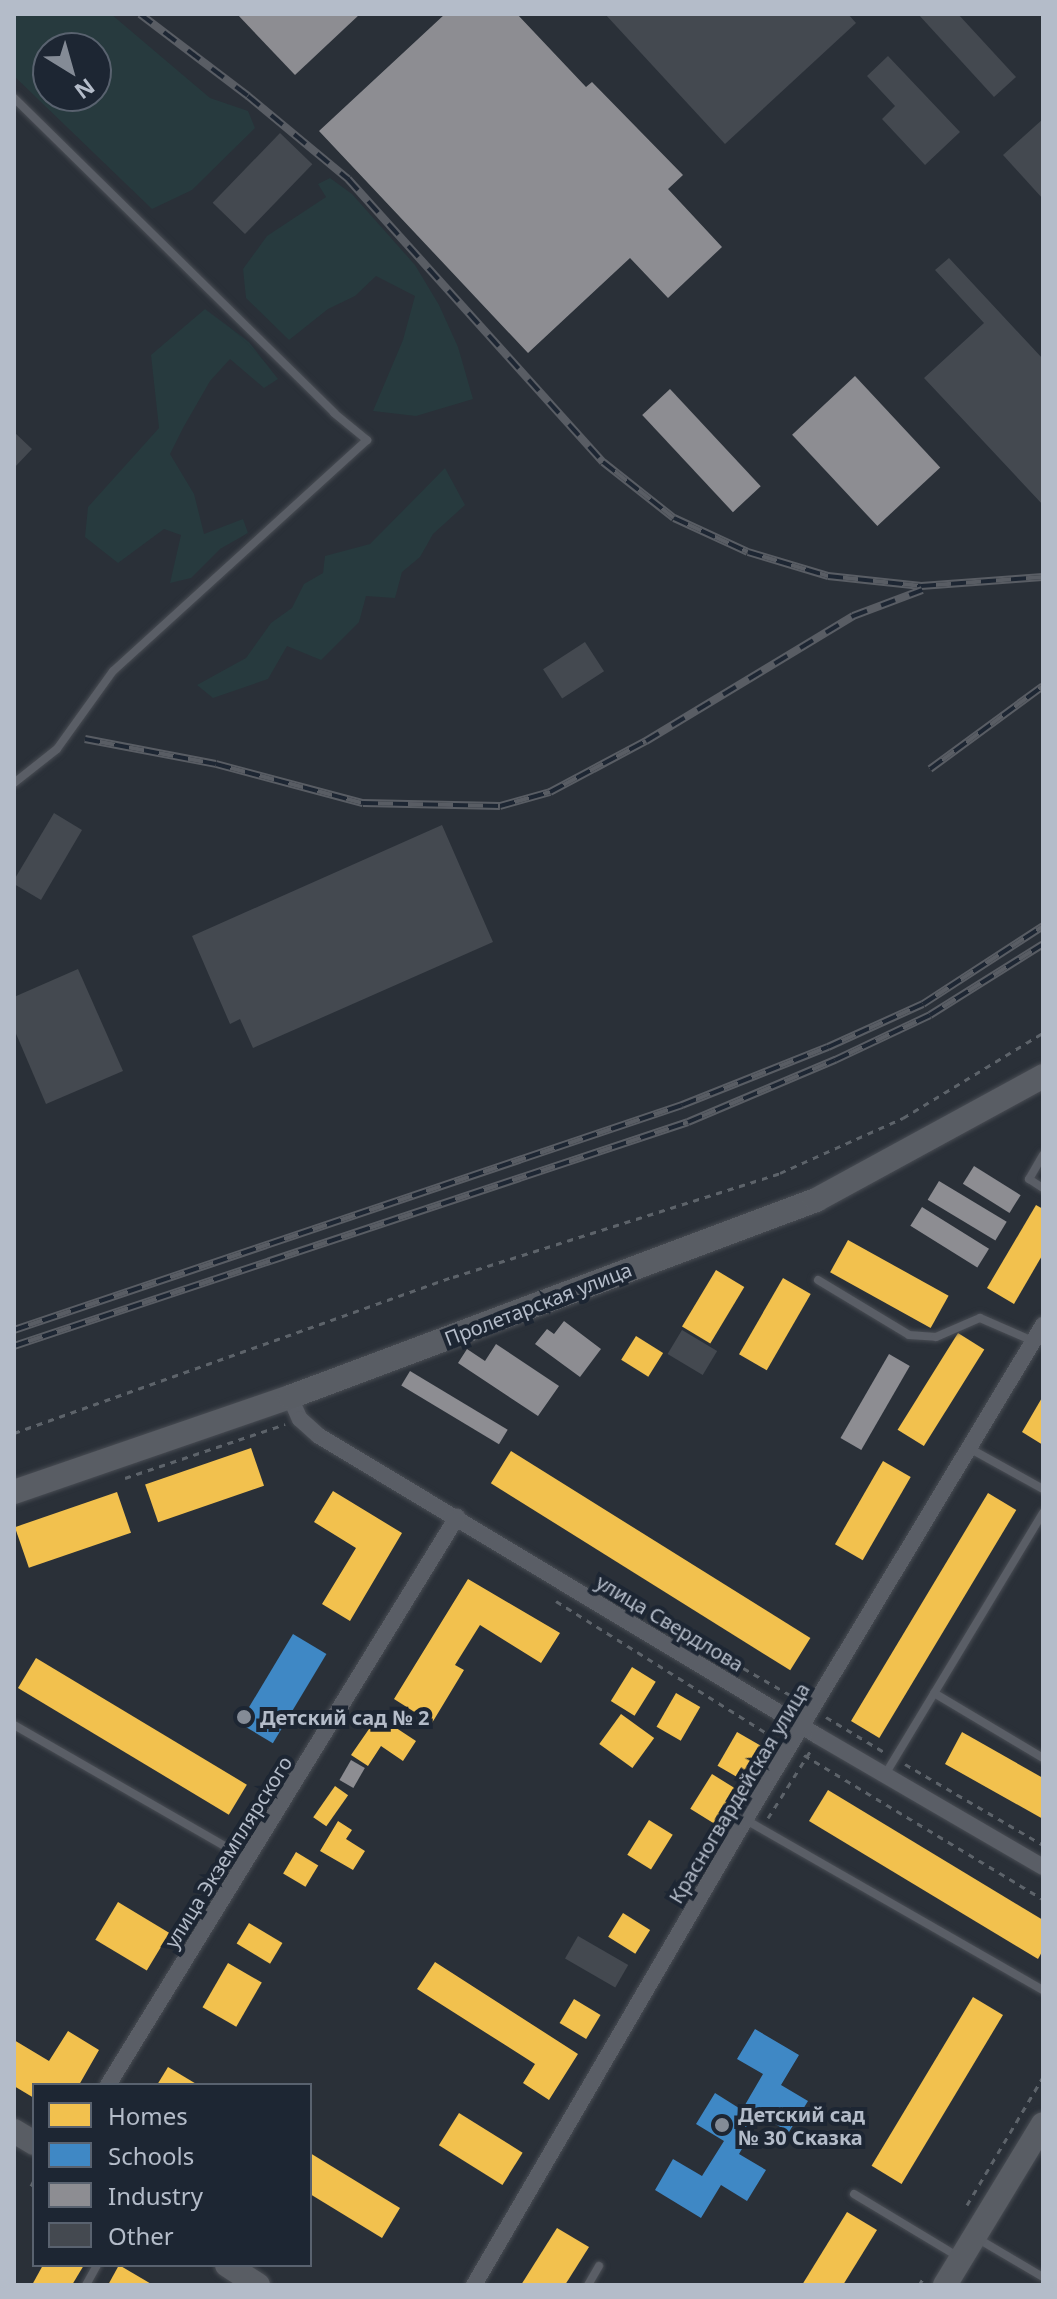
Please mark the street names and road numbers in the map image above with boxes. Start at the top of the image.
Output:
street label: Пролетарская улица [441,1257,635,1351]
street label: улица Свердлова [592,1570,748,1676]
street label: Красногвардейская улица [664,1678,814,1908]
street label: улица Экземплярского [159,1752,297,1952]

